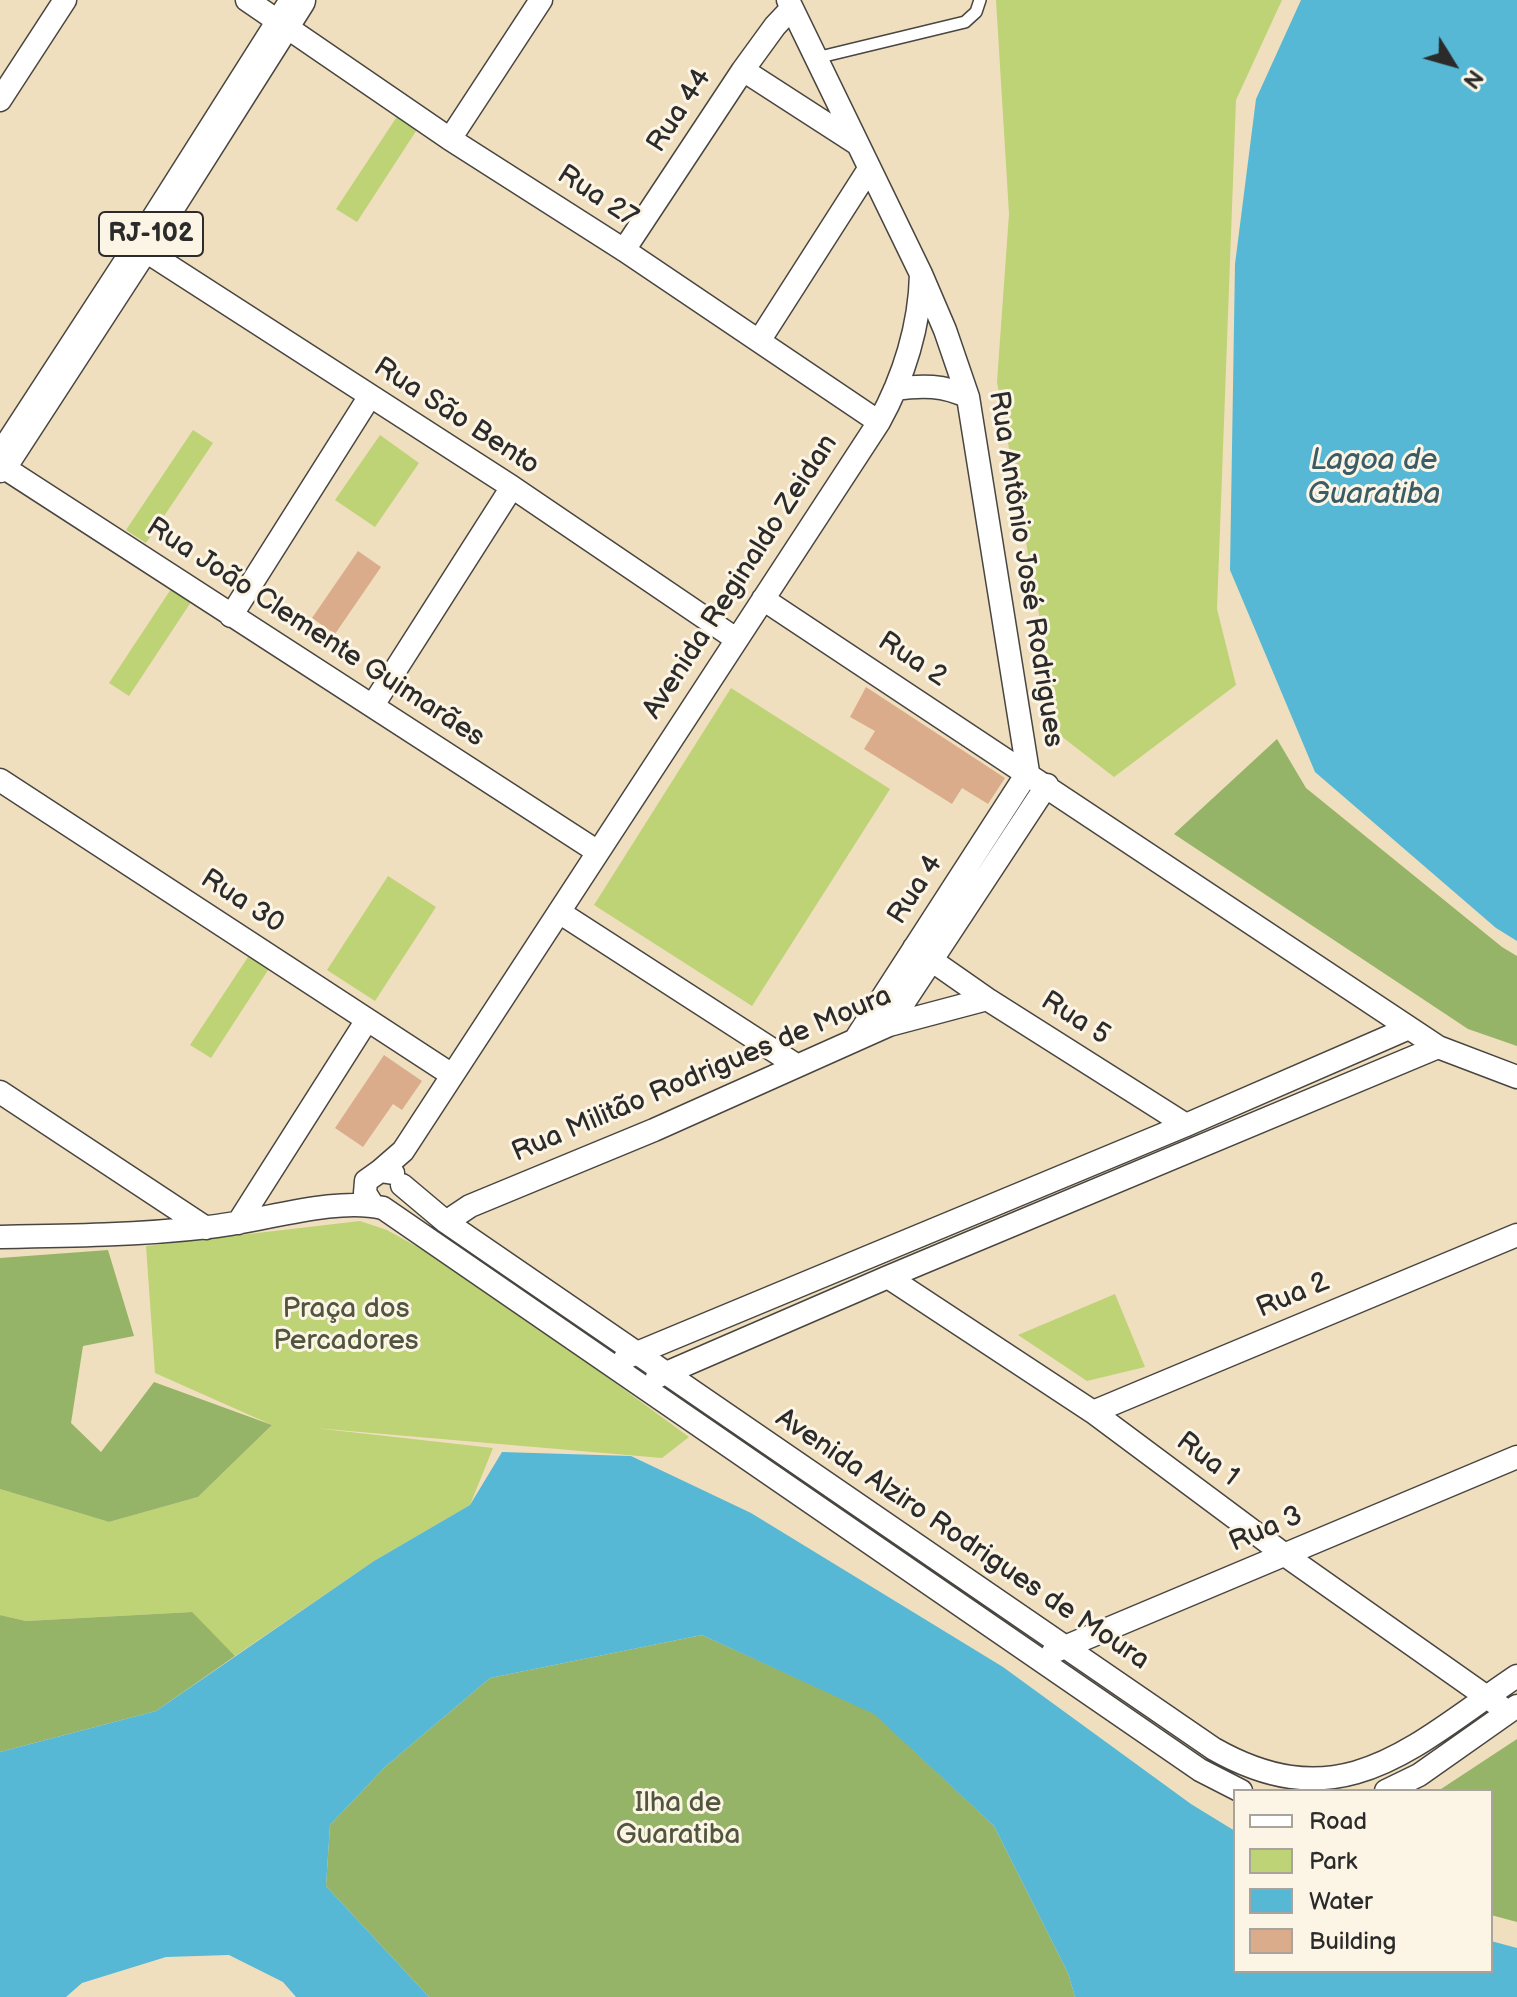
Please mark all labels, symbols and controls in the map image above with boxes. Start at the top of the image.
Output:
north arrow [1413,24,1493,104]
street label: Rua 44 [641,63,719,159]
text: N [1457,64,1488,93]
street label: Rua 27 [550,159,644,235]
road number: RJ-102 [99,212,203,256]
street label: Rua São Bento [367,351,545,483]
street label: Rua Antônio José Rodrigues [980,389,1070,749]
street label: Avenida Reginaldo Zeidan [636,428,846,726]
water label: Lagoa de Guaratiba [1308,443,1440,514]
street label: Rua João Clemente Guimarães [140,511,490,755]
street label: Rua 2 [871,625,953,695]
street label: Rua 4 [881,849,951,931]
street label: Rua 30 [194,863,290,941]
street label: Rua Militão Rodrigues de Moura [507,980,897,1170]
street label: Rua 5 [1034,985,1116,1053]
street label: Rua 2 [1252,1266,1334,1326]
park label: Praça dos Percadores [273,1293,419,1359]
street label: Avenida Alziro Rodrigues de Moura [769,1402,1155,1678]
street label: Rua 1 [1169,1426,1245,1494]
street label: Rua 3 [1224,1500,1308,1560]
park label: Ilha de Guaratiba [616,1787,740,1853]
legend [1233,1789,1493,1973]
text: Road [1309,1807,1367,1836]
text: Park [1309,1847,1357,1876]
text: Water [1309,1887,1373,1916]
text: Building [1309,1927,1396,1956]

